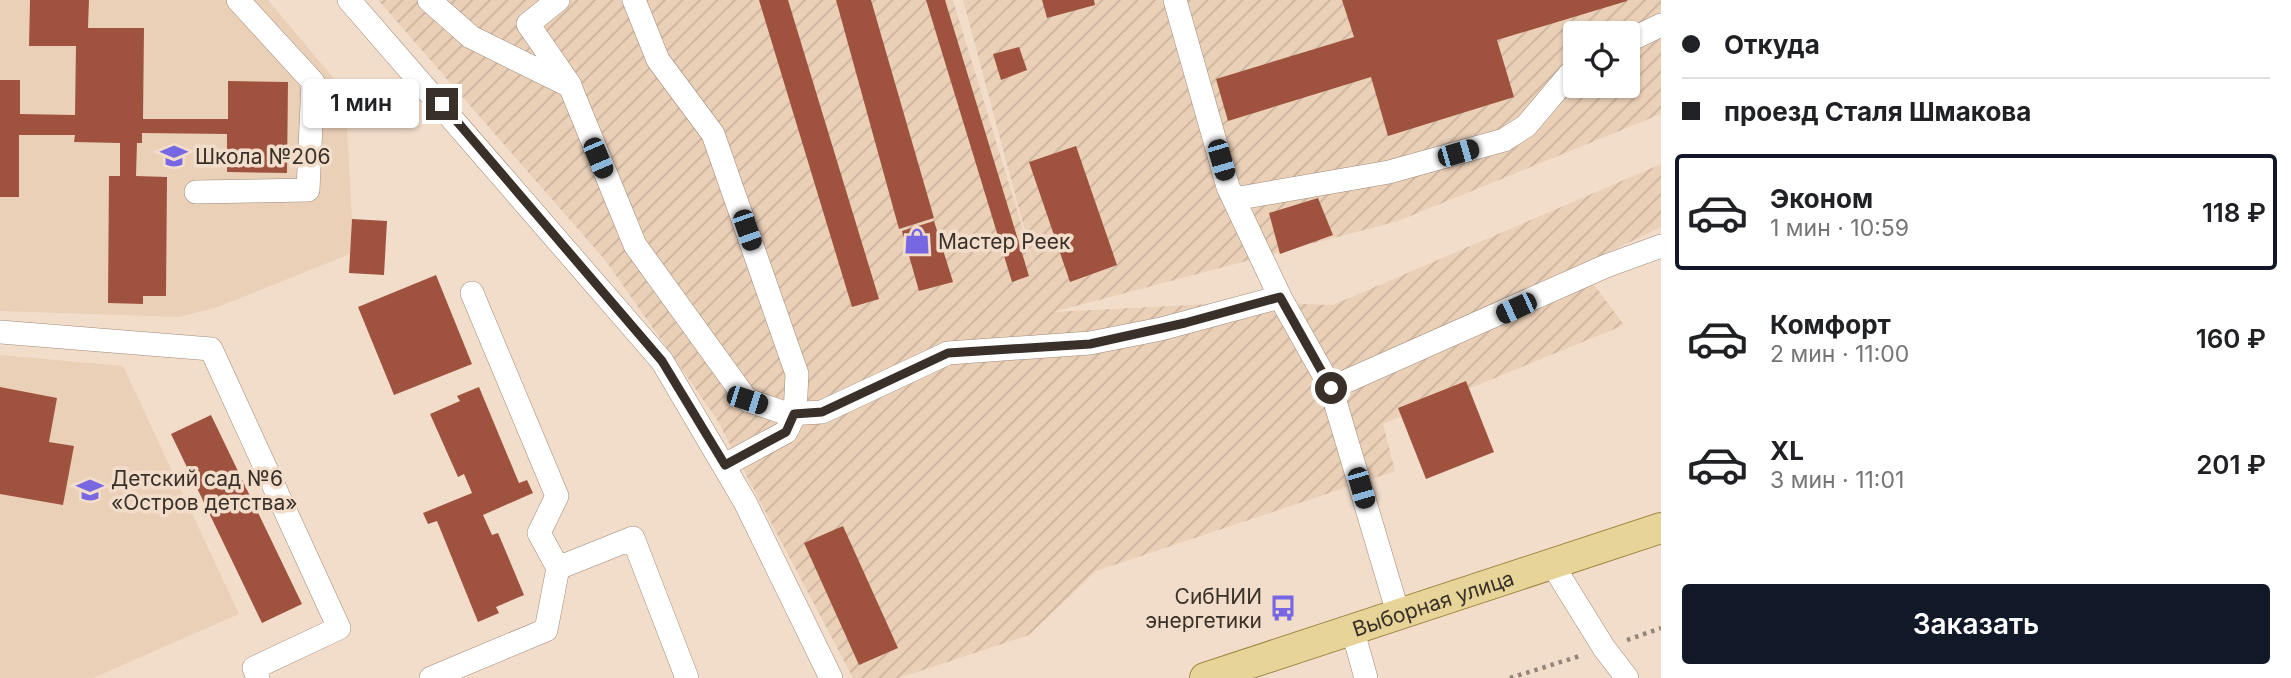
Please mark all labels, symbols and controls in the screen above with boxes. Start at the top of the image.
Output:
map controls [1563,21,1640,98]
button: locate [1563,21,1640,98]
text: Откуда [1724,29,1820,60]
callout: 1 мин [302,80,418,128]
route end [426,88,458,120]
text: 1 мин [330,89,392,117]
text: проезд Сталя Шмакова [1724,96,2031,127]
car [581,135,616,181]
car [1206,137,1237,183]
car [1435,137,1482,169]
school or university icon: Школа №206 [159,141,189,171]
place label: Школа №206 [195,144,330,169]
icon: car [1686,181,1749,244]
text: Эконом [1770,183,1873,214]
text: 118 ₽ [2202,197,2266,228]
car [731,207,764,253]
text: 1 мин · 10:59 [1770,214,1909,242]
shop icon: Мастер Реек [902,226,932,256]
place label: Мастер Реек [938,229,1071,254]
car [1493,290,1540,326]
icon: car [1686,307,1749,370]
text: Комфорт [1770,309,1891,340]
text: 160 ₽ [2196,323,2266,354]
text: 2 мин · 11:00 [1770,340,1909,368]
route start [1315,372,1347,404]
car [724,384,771,416]
icon: car [1686,433,1749,496]
text: XL [1770,435,1804,466]
text: 201 ₽ [2196,449,2266,480]
car [1346,465,1377,511]
place label: Детский сад №6 «Остров детства» [111,466,297,515]
text: 3 мин · 11:01 [1770,466,1904,494]
school or university icon: Детский сад №6 «Остров детства» [75,475,105,505]
street label: Выборная улица [1349,565,1517,641]
place label: СибНИИ энергетики [1145,584,1262,633]
button: Заказать [1682,584,2270,664]
bus stop icon: СибНИИ энергетики [1268,593,1298,623]

